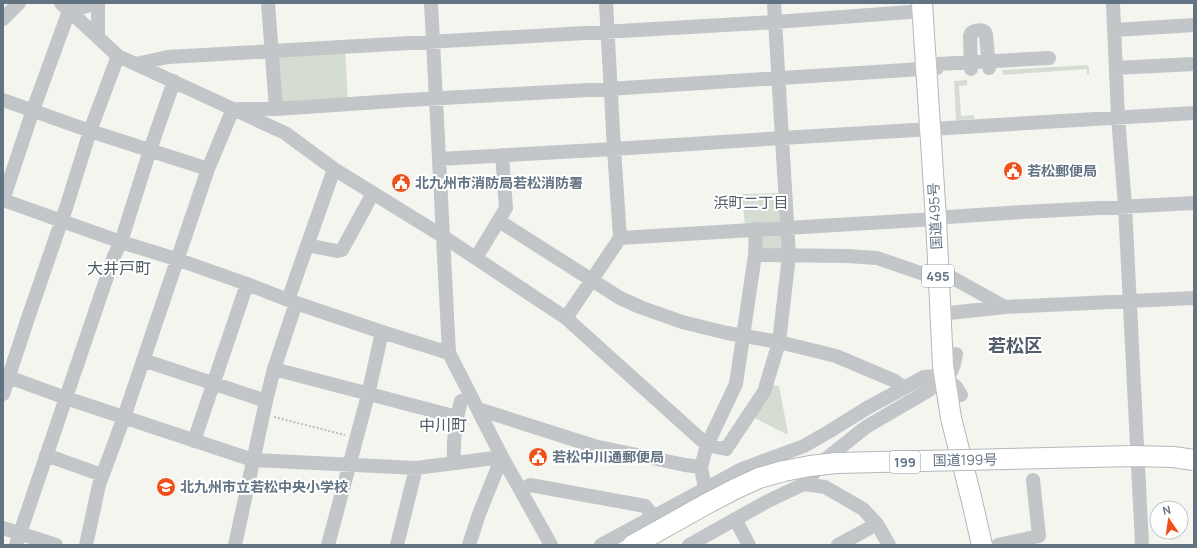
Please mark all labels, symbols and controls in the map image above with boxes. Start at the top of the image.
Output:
public building icon: 若松郵便局 [1002,160,1024,182]
place label: 若松郵便局 [1027,161,1097,180]
public building icon: 北九州市消防局若松消防署 [390,172,412,194]
place label: 北九州市消防局若松消防署 [415,173,583,192]
street label: 国道495号 [923,182,946,250]
district label: 浜町二丁目 [713,192,789,213]
district label: 大井戸町 [87,257,151,279]
road number: 495 [922,265,954,287]
district label: 若松区 [988,333,1042,357]
district label: 中川町 [419,414,467,436]
public building icon: 若松中川通郵便局 [527,446,549,468]
place label: 若松中川通郵便局 [552,447,664,466]
street label: 国道199号 [932,449,998,470]
road number: 199 [890,451,920,473]
school or university icon: 北九州市立若松中央小学校 [155,476,177,498]
place label: 北九州市立若松中央小学校 [180,477,348,496]
north arrow [1149,500,1189,540]
text: N [1161,502,1172,518]

